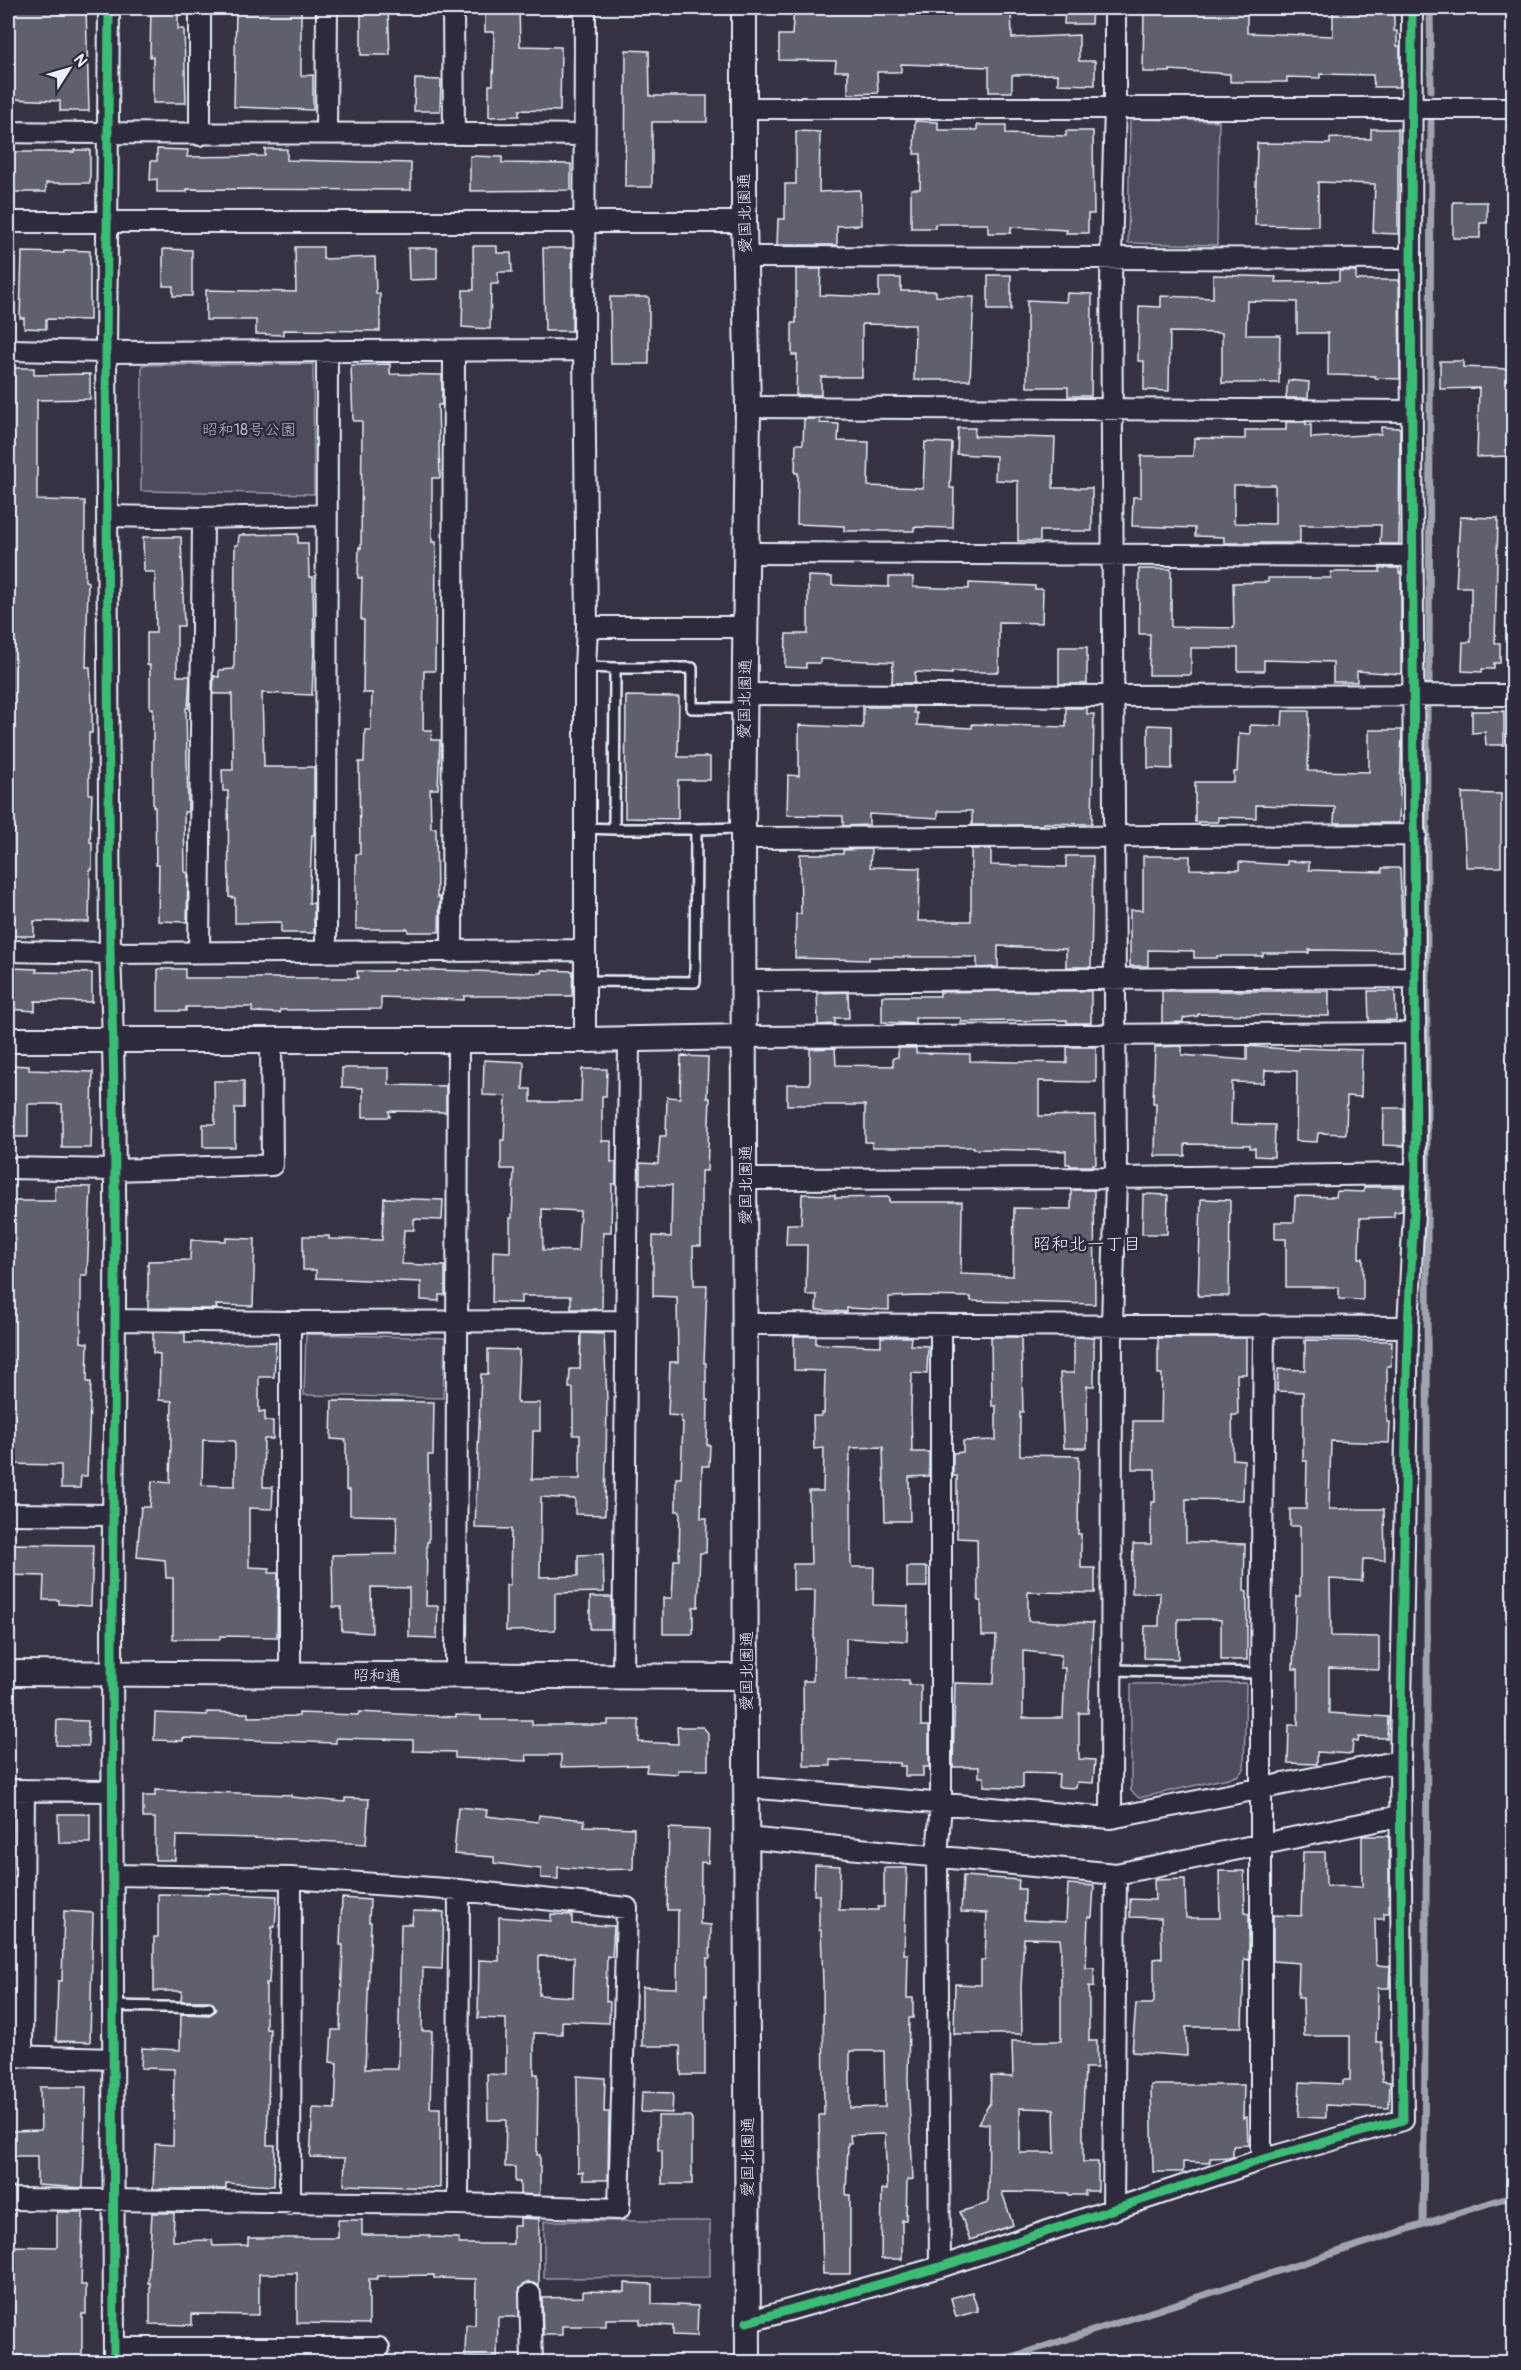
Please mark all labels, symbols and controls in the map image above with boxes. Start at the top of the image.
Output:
north arrow [39,39,99,99]
text: N [69,50,92,71]
street label: 愛国北園通 [734,173,756,253]
park label: 昭和18号公園 [202,420,296,440]
street label: 愛国北園通 [734,659,756,739]
street label: 愛国北園通 [736,1145,756,1225]
district label: 昭和北一丁目 [1033,1233,1141,1256]
street label: 愛国北園通 [737,1631,757,1711]
street label: 昭和通 [353,1666,401,1686]
street label: 愛国北園通 [738,2117,758,2197]

